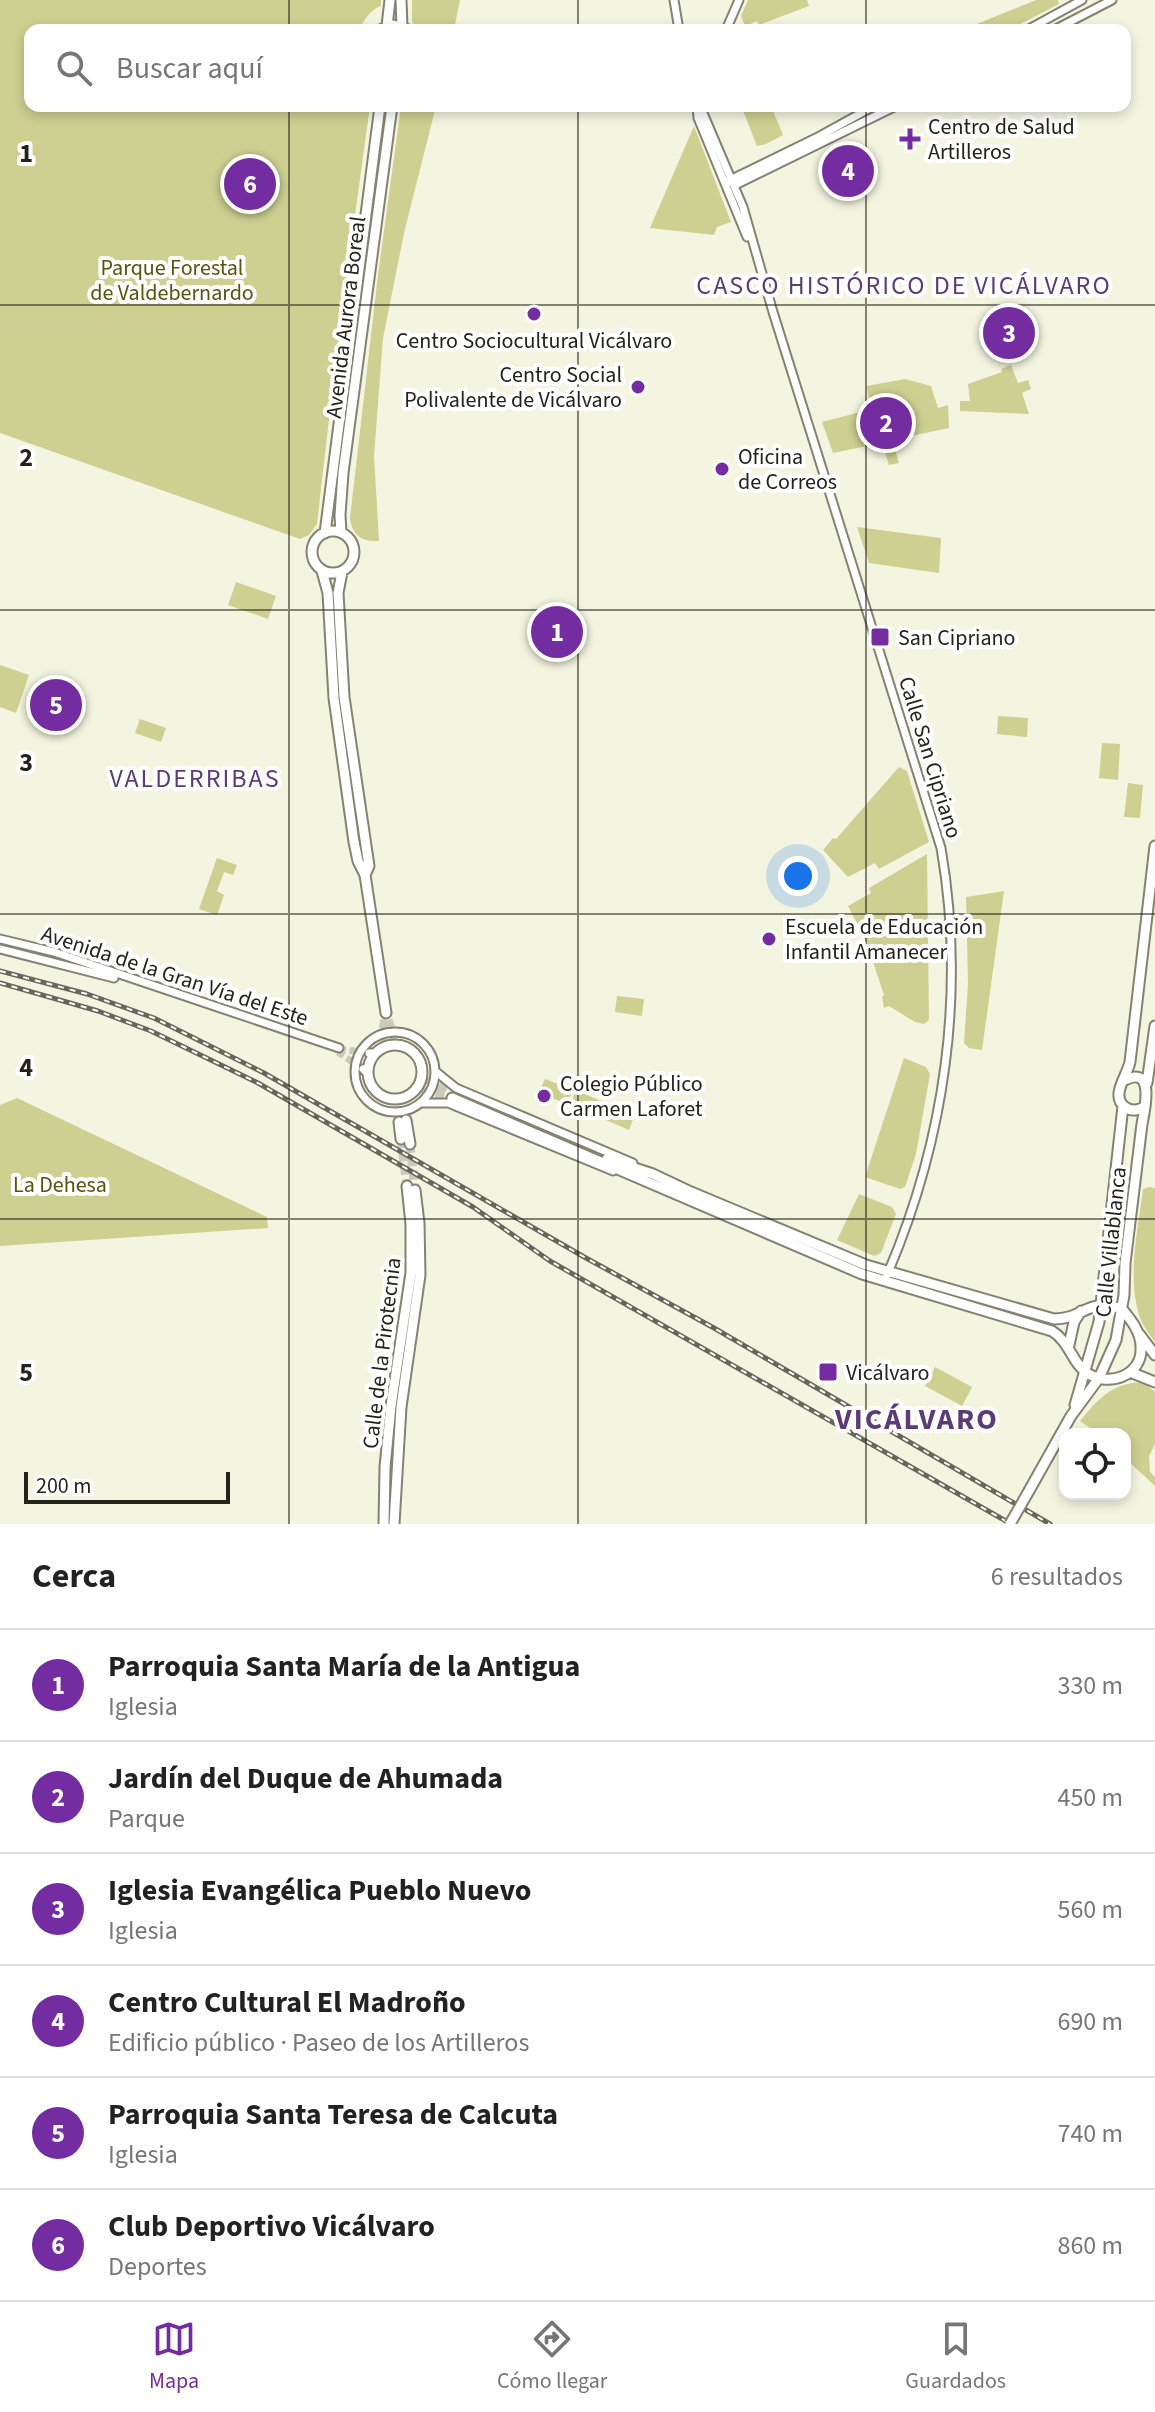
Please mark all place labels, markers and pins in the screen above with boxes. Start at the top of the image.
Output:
place label: Centro de Salud Artilleros [928,111,1075,168]
marker: Centro de Salud Artilleros [899,128,921,150]
pin: 4 [822,141,874,201]
pin: 6 [224,154,276,214]
pin: 3 [983,303,1035,363]
marker: Centro Sociocultural Vicálvaro [525,305,543,323]
place label: Centro Sociocultural Vicálvaro [396,325,672,357]
place label: Centro Social Polivalente de Vicálvaro [404,359,622,416]
marker: Centro Social Polivalente de Vicálvaro [629,378,647,396]
pin: 2 [860,393,912,453]
place label: Oficina de Correos [738,441,837,498]
marker: Oficina de Correos [713,460,731,478]
pin: 1 [531,602,583,662]
place label: San Cipriano [898,622,1016,654]
marker: San Cipriano [869,626,891,648]
pin: 5 [30,675,82,735]
place label: Escuela de Educación Infantil Amanecer [785,911,983,968]
marker: Escuela de Educación Infantil Amanecer [760,930,778,948]
place label: Colegio Público Carmen Laforet [560,1068,703,1125]
marker: Colegio Público Carmen Laforet [535,1087,553,1105]
place label: Vicálvaro [846,1357,930,1389]
marker: Vicálvaro [817,1361,839,1383]

